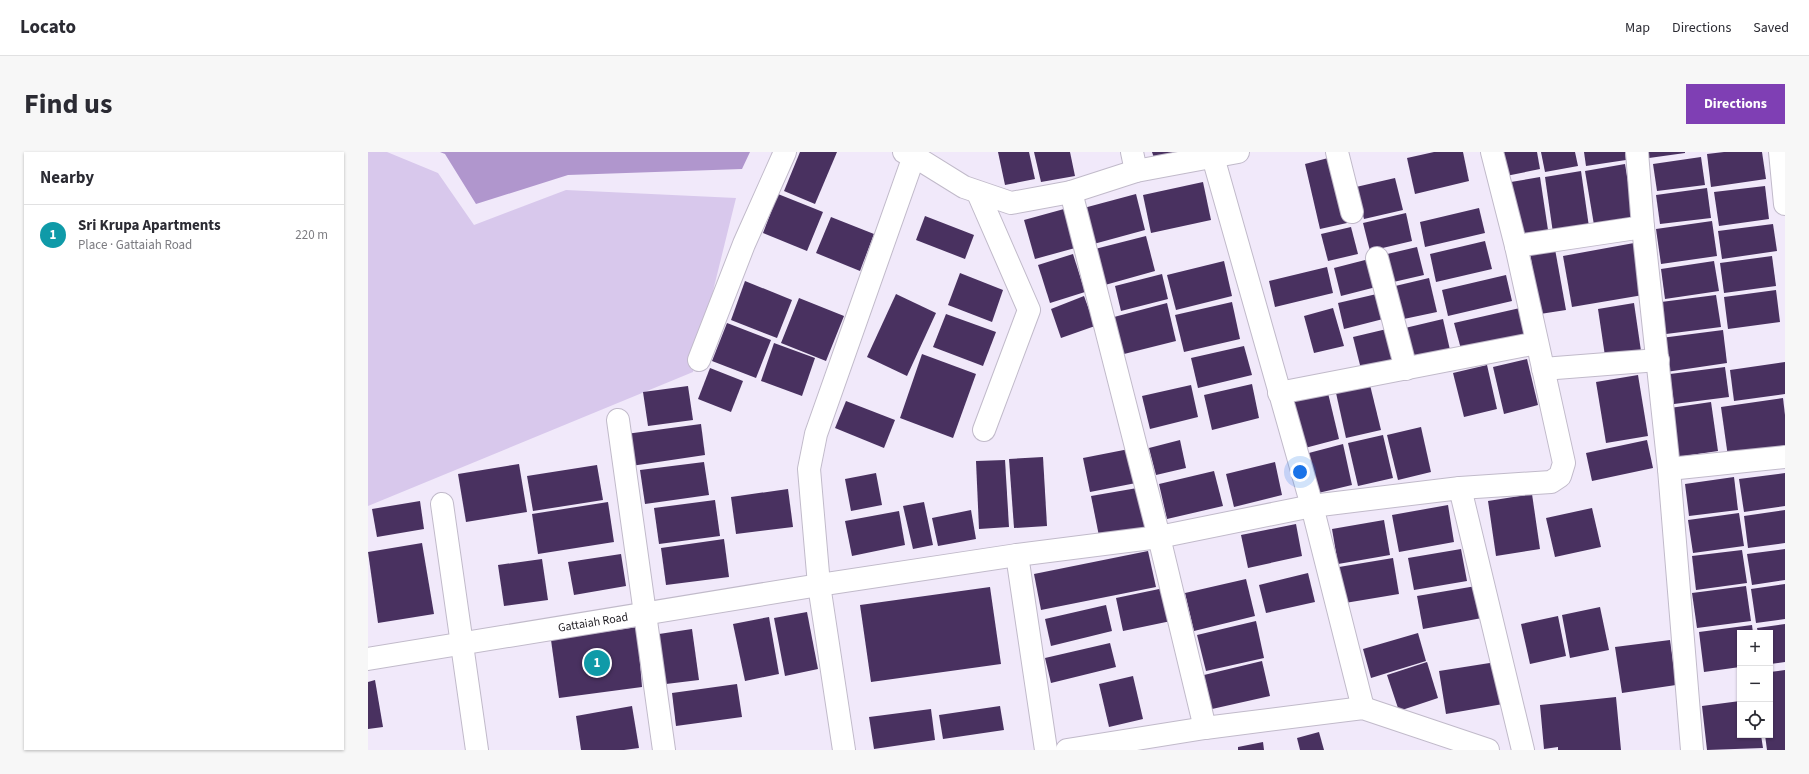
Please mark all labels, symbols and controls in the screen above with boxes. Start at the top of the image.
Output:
text: Locato [20,14,76,41]
text: Map [1625,18,1650,38]
text: Directions [1672,18,1731,38]
text: Saved [1753,18,1789,38]
text: Find us [24,84,112,124]
button: Directions [1686,84,1785,124]
text: Nearby [40,166,94,190]
text: Sri Krupa Apartments [78,215,221,236]
text: 1 [50,226,56,244]
text: 220 m [295,226,328,244]
text: Place · Gattaiah Road [78,236,192,254]
your location [1290,462,1310,482]
street label: Gattaiah Road [557,608,629,636]
map controls [1737,630,1773,738]
button: + [1737,630,1773,666]
pin: 1 [584,648,610,678]
button: − [1737,666,1773,702]
button: locate [1737,702,1773,738]

